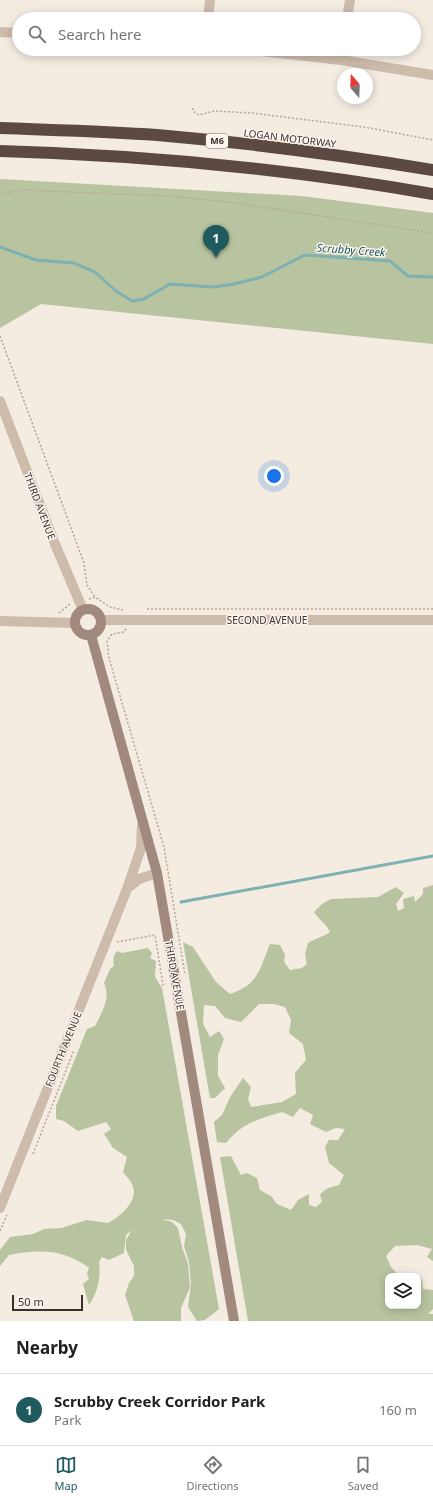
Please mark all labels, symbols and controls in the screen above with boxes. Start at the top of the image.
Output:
search box [12,12,421,56]
icon: search [26,23,48,45]
text: Search here [58,24,141,44]
north arrow [337,68,373,104]
street label: LOGAN MOTORWAY [243,125,337,151]
road number: M6 [206,134,228,148]
pin: 1 [203,225,229,258]
water label: Scrubby Creek [316,240,386,259]
your location [264,466,284,486]
street label: THIRD AVENUE [21,471,59,541]
street label: SECOND AVENUE [227,613,307,627]
street label: THIRD AVENUE [162,939,188,1011]
street label: FOURTH AVENUE [42,1009,84,1089]
map controls [385,1273,421,1309]
button: layers [385,1273,421,1309]
scale bar [12,1293,83,1312]
text: 50 m [18,1294,44,1309]
text: Nearby [16,1336,78,1359]
text: Scrubby Creek Corridor Park [54,1391,265,1411]
text: 1 [25,1401,33,1419]
text: 160 m [379,1401,417,1419]
text: Park [54,1411,81,1429]
tab: Map [55,1454,77,1493]
tab: Directions [186,1454,239,1493]
tab: Saved [348,1454,378,1493]

